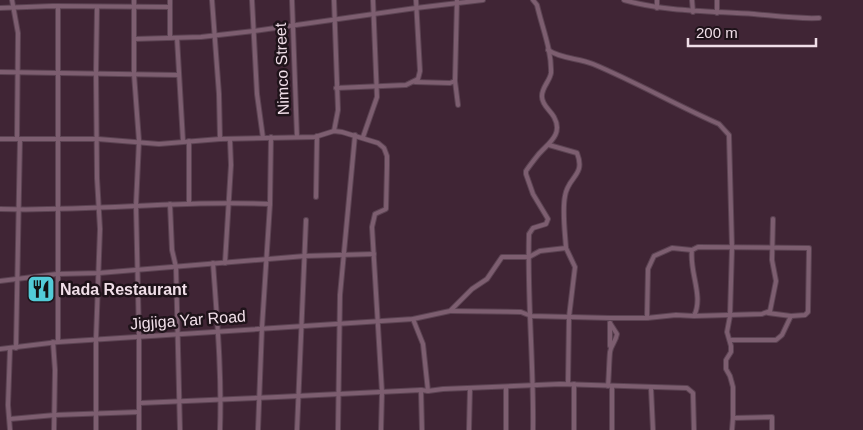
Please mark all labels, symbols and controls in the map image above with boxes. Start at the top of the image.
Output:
scale bar [688,15,816,47]
street label: Nimco Street [272,22,292,116]
text: 200 m [696,24,738,41]
restaurant icon: Nada Restaurant [26,274,56,304]
place label: Nada Restaurant [60,281,188,298]
street label: Jigjiga Yar Road [130,307,246,333]

